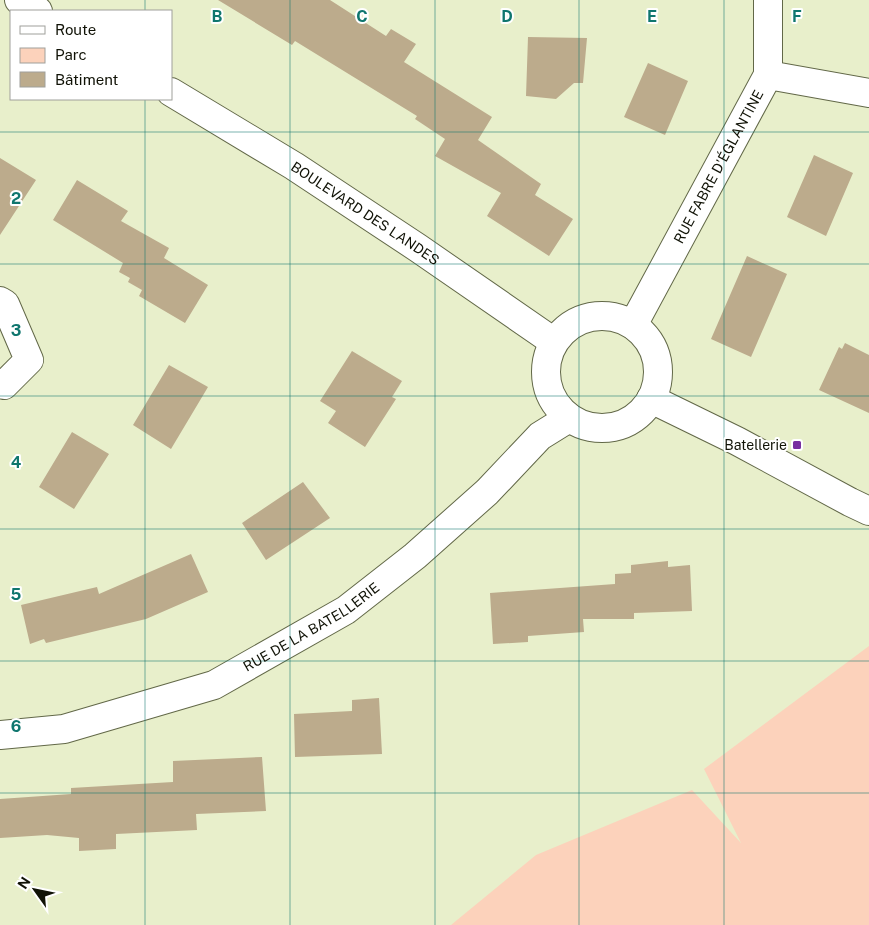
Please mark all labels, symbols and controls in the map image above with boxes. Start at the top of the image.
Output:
text: B [212,7,223,26]
text: C [356,7,368,26]
text: D [501,7,513,26]
text: E [647,7,657,26]
text: F [792,7,802,26]
legend [10,10,172,100]
text: Route [55,21,96,38]
text: Parc [55,46,87,63]
text: Bâtiment [55,71,118,88]
street label: RUE FABRE D'ÉGLANTINE [671,87,766,246]
street label: BOULEVARD DES LANDES [288,158,442,268]
text: 2 [11,189,21,208]
text: 3 [11,321,21,340]
place label: Batellerie [724,437,787,453]
marker: Batellerie [791,439,803,451]
text: 4 [11,453,22,472]
street label: RUE DE LA BATELLERIE [240,579,382,675]
text: 5 [11,585,22,604]
text: 6 [11,717,21,736]
north arrow [10,865,60,915]
text: N [14,874,34,892]

